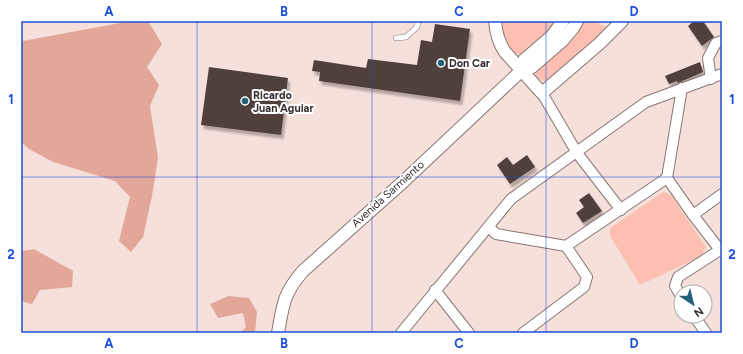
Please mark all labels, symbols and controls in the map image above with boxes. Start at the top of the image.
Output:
text: A [104,4,114,19]
text: B [280,4,288,19]
text: C [454,4,464,19]
text: D [629,4,639,19]
place label: Don Car [449,57,491,70]
marker: Don Car [436,58,446,68]
place label: Ricardo Juan Aguiar [253,89,314,115]
text: 1 [8,92,14,107]
text: 1 [729,92,735,107]
marker: Ricardo Juan Aguiar [240,96,250,106]
street label: Avenida Sarmiento [349,158,427,230]
text: 2 [7,247,15,262]
text: 2 [728,247,736,262]
north arrow [673,284,713,324]
text: N [691,304,706,320]
text: A [104,336,114,351]
text: B [280,336,288,351]
text: C [454,336,464,351]
text: D [629,336,639,351]

